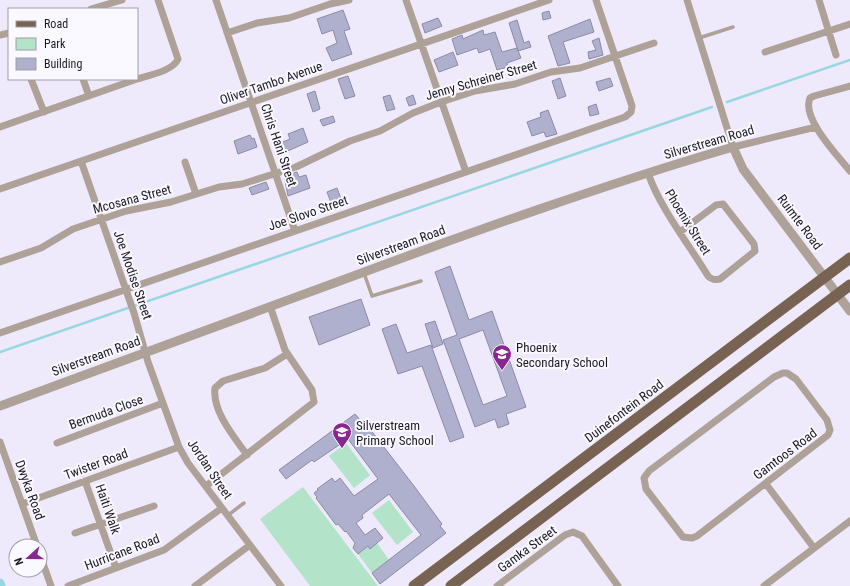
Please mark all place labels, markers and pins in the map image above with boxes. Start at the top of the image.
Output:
place label: Phoenix Secondary School [516,340,608,370]
school or university icon: Phoenix Secondary School [491,343,513,371]
place label: Silverstream Primary School [356,418,434,448]
school or university icon: Silverstream Primary School [331,421,353,449]

